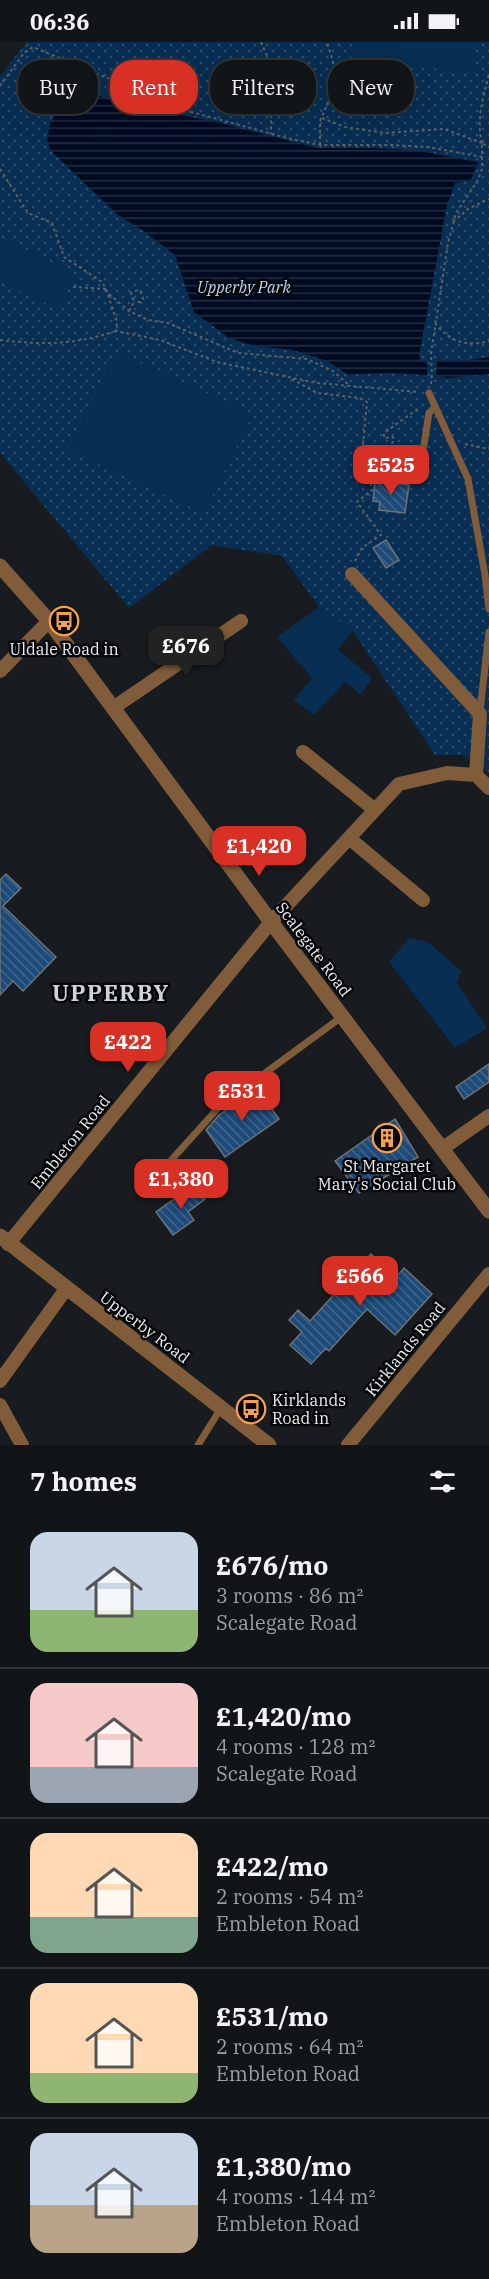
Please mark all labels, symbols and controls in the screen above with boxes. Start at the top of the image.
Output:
text: 06:36 [30,7,89,36]
chip: Buy [18,60,98,114]
chip: Rent [110,60,198,114]
chip: Filters [210,60,316,114]
chip: New [328,60,414,114]
park label: Upperby Park [197,277,292,297]
pin: £525 [355,445,427,496]
text: £525 [367,451,415,478]
bus stop icon: Uldale Road in [48,605,80,637]
pin: £676 [150,626,222,677]
text: £676 [162,632,210,659]
place label: Uldale Road in [9,639,119,659]
pin: £1,420 [210,826,308,877]
text: £1,420 [226,832,292,859]
street label: Scalegate Road [272,898,356,1000]
district label: UPPERBY [52,978,170,1007]
pin: £422 [92,1022,164,1073]
text: £422 [104,1028,152,1055]
pin: £531 [206,1071,278,1122]
text: £531 [218,1077,266,1104]
street label: Embleton Road [26,1091,114,1193]
building icon: St Margaret Mary's Social Club [371,1122,403,1154]
place label: St Margaret Mary's Social Club [318,1156,456,1194]
pin: £1,380 [132,1159,230,1210]
text: £1,380 [148,1165,214,1192]
pin: £566 [324,1256,396,1307]
text: £566 [336,1262,384,1289]
street label: Upperby Road [96,1287,194,1367]
street label: Kirklands Road [361,1297,449,1400]
place label: Kirklands Road in [272,1390,346,1428]
bus stop icon: Kirklands Road in [235,1393,267,1425]
text: 7 homes [30,1464,137,1498]
icon: filters [426,1465,459,1498]
text: £676/mo [216,1548,328,1582]
icon: home [78,1556,150,1628]
text: 3 rooms · 86 m² [216,1582,363,1609]
text: Scalegate Road [216,1609,357,1636]
text: £1,420/mo [216,1699,351,1733]
icon: home [78,1707,150,1779]
text: 4 rooms · 128 m² [216,1733,375,1760]
text: Scalegate Road [216,1760,357,1787]
text: £422/mo [216,1849,328,1883]
icon: home [78,1857,150,1929]
text: 2 rooms · 54 m² [216,1883,363,1910]
text: Embleton Road [216,1910,360,1937]
text: £531/mo [216,1999,328,2033]
icon: home [78,2007,150,2079]
text: 2 rooms · 64 m² [216,2033,363,2060]
text: Embleton Road [216,2060,360,2087]
text: £1,380/mo [216,2149,351,2183]
icon: home [78,2157,150,2229]
text: 4 rooms · 144 m² [216,2183,375,2210]
text: Embleton Road [216,2210,360,2237]

